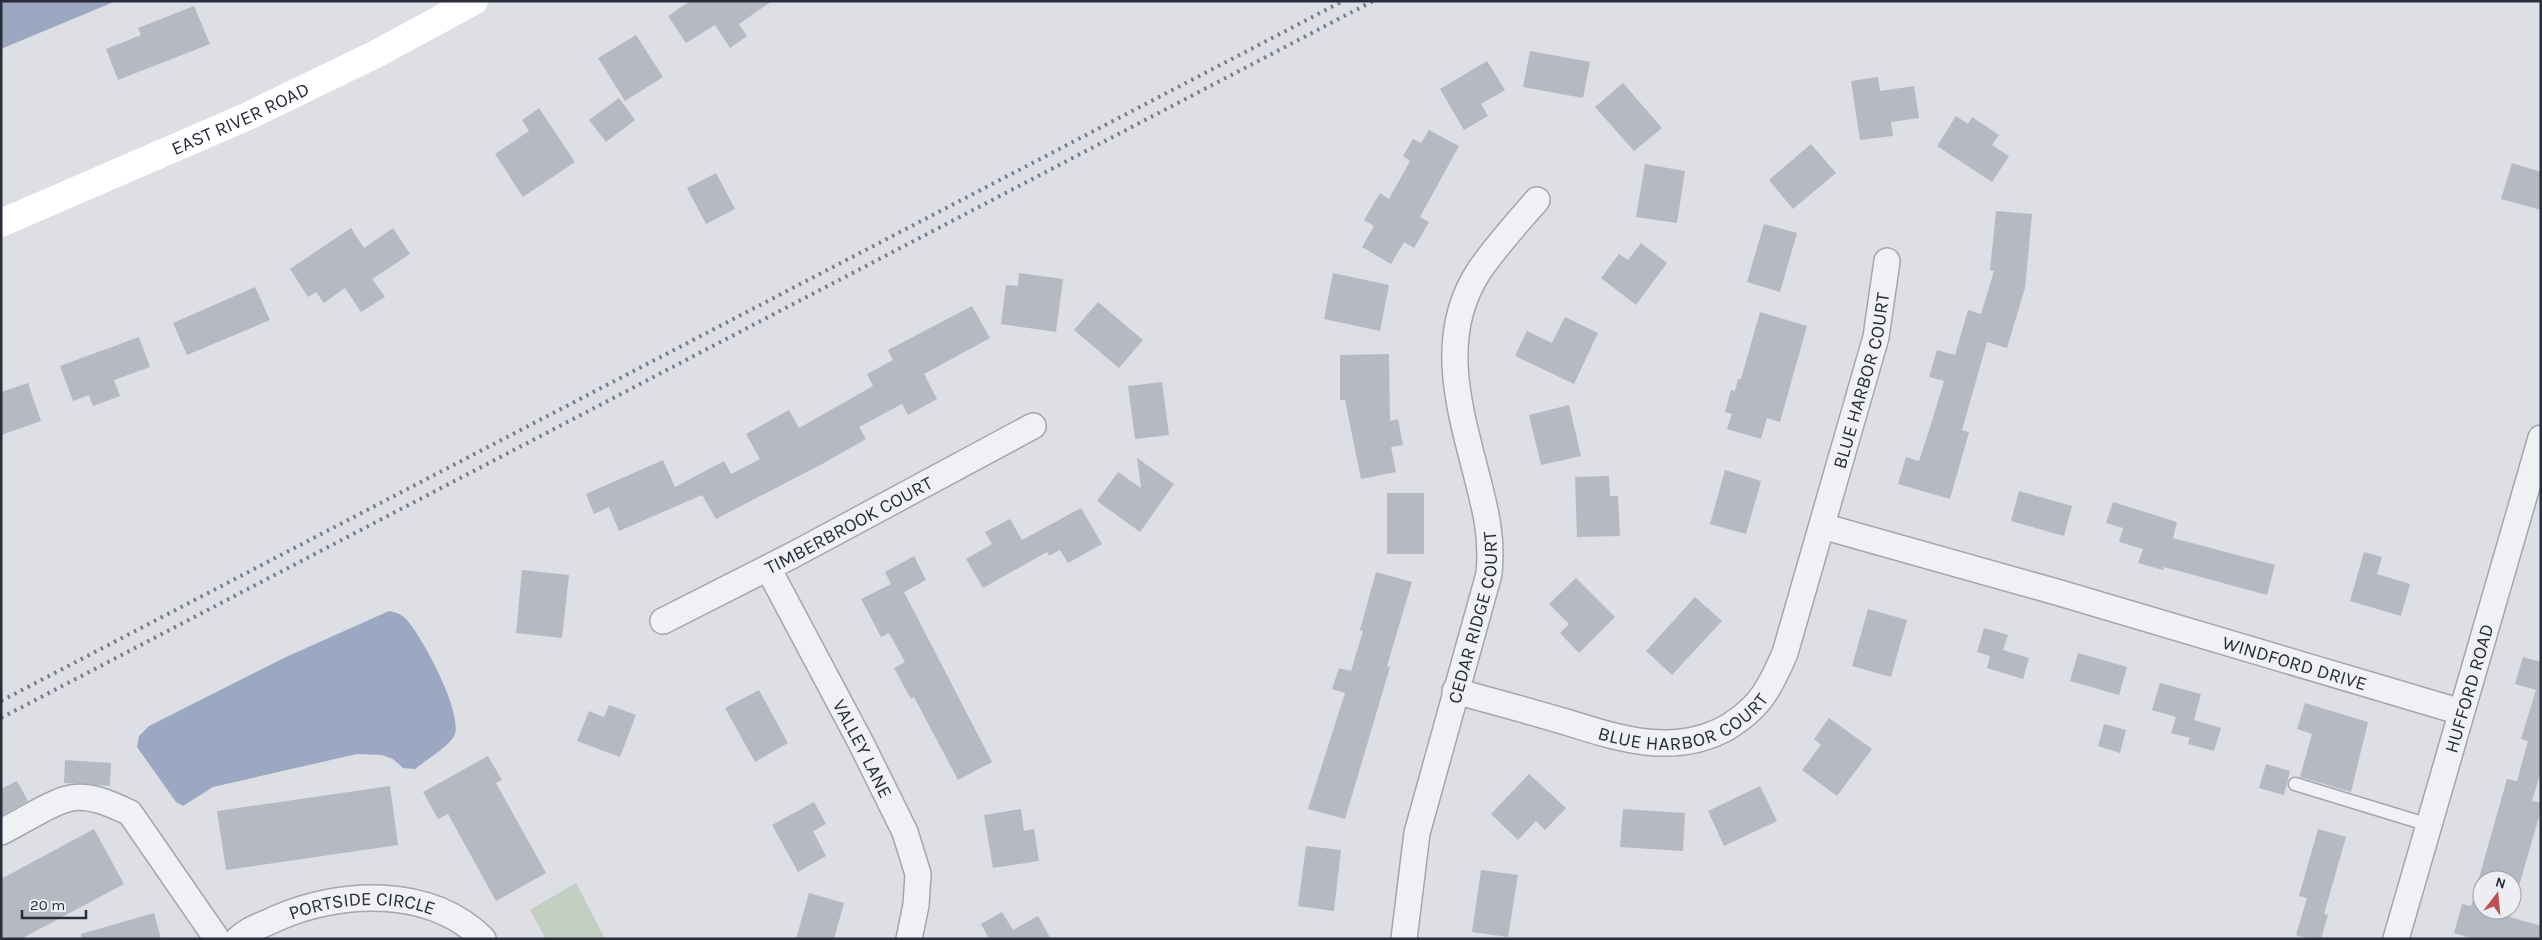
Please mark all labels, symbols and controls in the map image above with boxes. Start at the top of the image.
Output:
street label: EAST RIVER ROAD [168,78,313,160]
street label: BLUE HARBOR COURT [1829,291,1894,471]
street label: TIMBERBROOK COURT [762,472,937,579]
street label: CEDAR RIDGE COURT [1444,530,1502,706]
street label: HUFFORD ROAD [2440,621,2499,756]
street label: WINDFORD DRIVE [2219,632,2369,695]
street label: BLUE HARBOR COURT [1595,689,1773,755]
street label: VALLEY LANE [828,696,896,802]
north arrow [2472,870,2522,920]
text: N [2493,873,2508,893]
scale bar [22,888,86,920]
street label: PORTSIDE CIRCLE [286,888,438,924]
text: 20 m [30,896,65,914]

